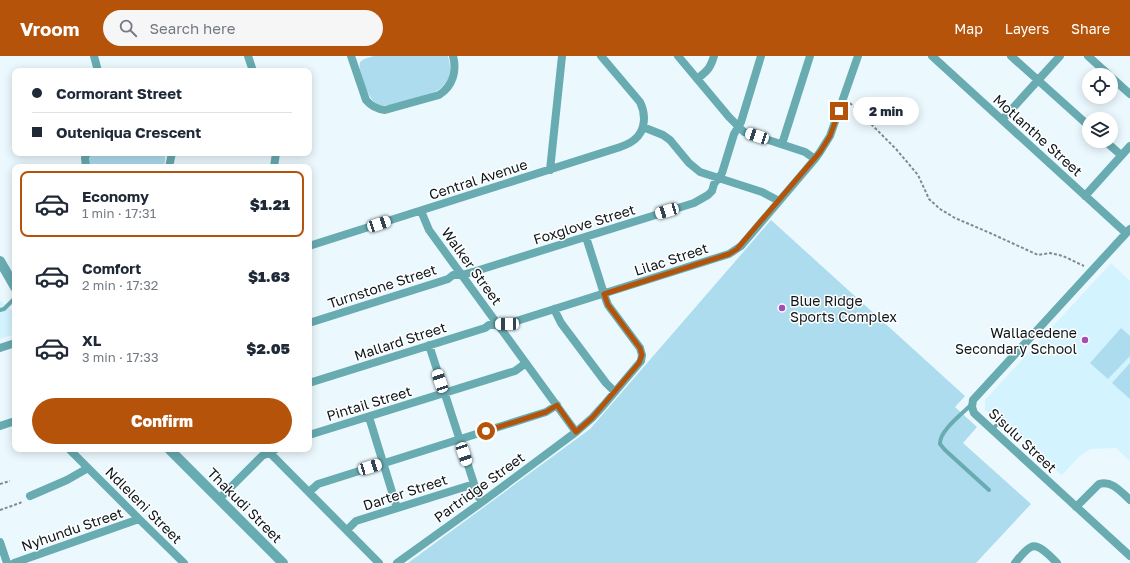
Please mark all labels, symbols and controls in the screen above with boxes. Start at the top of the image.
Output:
search box [103,10,383,46]
text: Vroom [20,17,79,40]
icon: search [117,17,139,39]
text: Search here [149,19,235,37]
text: Map [954,20,983,37]
text: Layers [1005,20,1049,37]
text: Share [1071,20,1110,37]
map controls [1082,68,1118,148]
button: locate [1082,68,1118,104]
text: Cormorant Street [56,84,182,102]
street label: Motlanthe Street [990,90,1086,180]
callout: 2 min [853,97,919,125]
route end [830,102,848,120]
text: 2 min [869,103,903,119]
button: layers [1082,112,1118,148]
text: Outeniqua Crescent [56,123,201,141]
car [744,127,770,145]
street label: Central Avenue [427,155,529,203]
icon: car [34,186,70,222]
text: Economy [82,187,149,205]
text: $1.21 [250,195,290,213]
street label: Foxglove Street [531,200,637,248]
car [654,202,680,220]
text: 1 min · 17:31 [82,205,156,221]
car [366,215,392,233]
street label: Walker Street [438,224,506,308]
street label: Lilac Street [632,239,710,279]
icon: car [34,258,70,294]
text: Comfort [82,259,141,277]
street label: Turnstone Street [326,260,438,312]
text: $1.63 [248,267,290,285]
text: 2 min · 17:32 [82,277,158,293]
place label: Blue Ridge Sports Complex [790,292,897,325]
marker: Blue Ridge Sports Complex [777,303,787,313]
street label: Mallard Street [352,318,448,364]
car [495,318,519,330]
place label: Wallacedene Secondary School [955,324,1077,357]
icon: car [34,330,70,366]
text: XL [82,331,101,349]
marker: Wallacedene Secondary School [1080,335,1090,345]
text: $2.05 [246,339,290,357]
text: 3 min · 17:33 [82,349,159,365]
car [431,368,449,394]
street label: Pintail Street [324,382,414,424]
button: Confirm [32,398,292,444]
street label: Sisulu Street [986,404,1060,476]
route start [477,422,495,440]
car [455,441,473,467]
street label: Partridge Street [430,448,528,526]
car [357,458,383,476]
street label: Ndleleni Street [102,463,186,547]
street label: Thakudi Street [204,464,286,546]
street label: Darter Street [361,470,449,514]
street label: Nyhundu Street [19,504,125,554]

